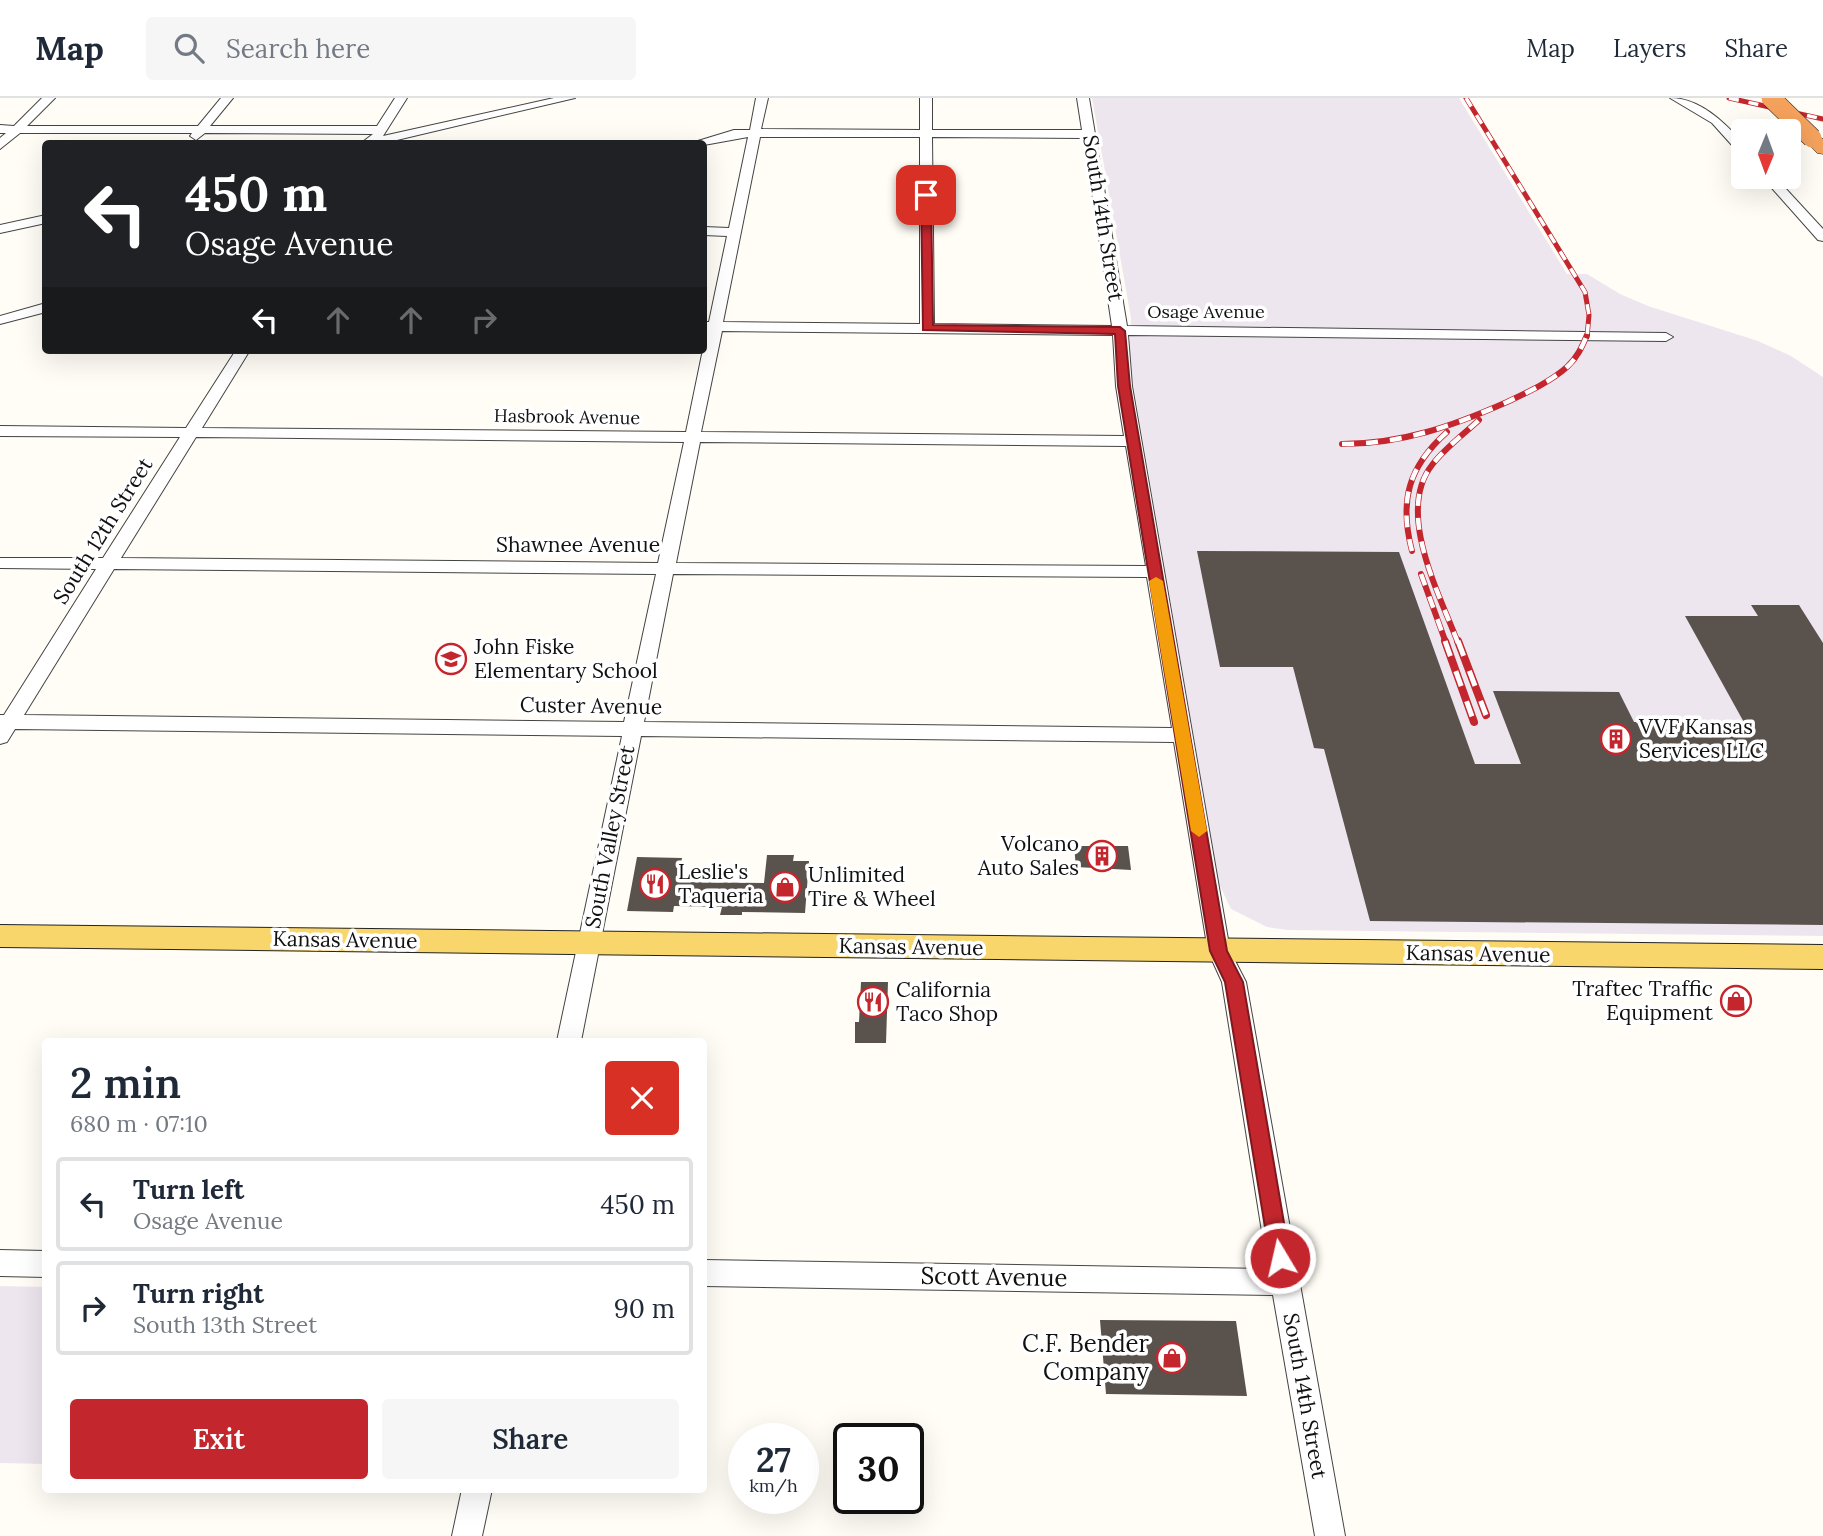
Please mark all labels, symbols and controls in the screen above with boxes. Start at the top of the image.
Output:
search box [146,17,636,80]
text: Map [35,27,104,69]
icon: search [170,29,208,67]
text: Search here [226,32,370,65]
text: Map [1526,33,1575,64]
text: Layers [1613,33,1686,64]
text: Share [1724,33,1788,64]
north arrow [1731,119,1801,189]
map controls [1731,119,1801,189]
street label: South 14th Street [1077,133,1130,304]
text: 450 m [185,162,327,224]
pin [896,165,956,225]
icon: left [70,168,161,259]
icon: arrive [907,176,945,214]
text: Osage Avenue [185,223,394,264]
street label: Osage Avenue [1147,300,1265,323]
icon: left [246,301,284,339]
icon: ahead [319,301,357,339]
icon: ahead [392,301,430,339]
icon: right [465,301,503,339]
street label: Hasbrook Avenue [494,404,641,429]
street label: South 12th Street [47,452,159,609]
street label: Shawnee Avenue [496,531,660,558]
place label: John Fiske Elementary School [473,633,658,684]
school or university icon: John Fiske Elementary School [434,642,468,676]
street label: Custer Avenue [520,691,662,720]
place label: VVF Kansas Services LLC [1638,713,1765,764]
building icon: VVF Kansas Services LLC [1599,722,1633,756]
street label: South Valley Street [579,742,641,931]
place label: Volcano Auto Sales [977,830,1079,881]
building icon: Volcano Auto Sales [1085,839,1119,873]
place label: Leslie's Taqueria [678,858,764,909]
place label: Unlimited Tire & Wheel [808,861,936,912]
restaurant icon: Leslie's Taqueria [638,867,672,901]
shop icon: Unlimited Tire & Wheel [768,870,802,904]
street label: Kansas Avenue [272,925,418,954]
street label: Kansas Avenue [838,932,984,961]
street label: Kansas Avenue [1405,939,1551,968]
place label: Traftec Traffic Equipment [1572,975,1714,1026]
place label: California Taco Shop [896,976,998,1027]
shop icon: Traftec Traffic Equipment [1719,984,1753,1018]
restaurant icon: California Taco Shop [856,985,890,1019]
text: 2 min [70,1056,181,1110]
button: close [605,1061,679,1135]
text: 680 m · 07:10 [70,1109,208,1138]
text: Turn left [133,1173,244,1206]
icon: left [74,1185,112,1223]
text: 450 m [601,1188,675,1221]
text: Osage Avenue [133,1206,283,1235]
position arrow [1243,1221,1317,1295]
street label: Scott Avenue [920,1260,1068,1293]
text: Turn right [133,1277,264,1310]
icon: right [74,1289,112,1327]
text: 90 m [614,1292,675,1325]
text: South 13th Street [133,1310,317,1339]
street label: South 14th Street [1278,1311,1334,1482]
place label: C.F. Bender Company [1022,1328,1150,1387]
shop icon: C.F. Bender Company [1155,1341,1189,1375]
button: Exit [70,1399,368,1479]
button: Share [382,1399,679,1479]
speed limit sign: 30 [833,1423,924,1514]
text: 27 [756,1437,791,1482]
text: km/h [749,1474,798,1497]

